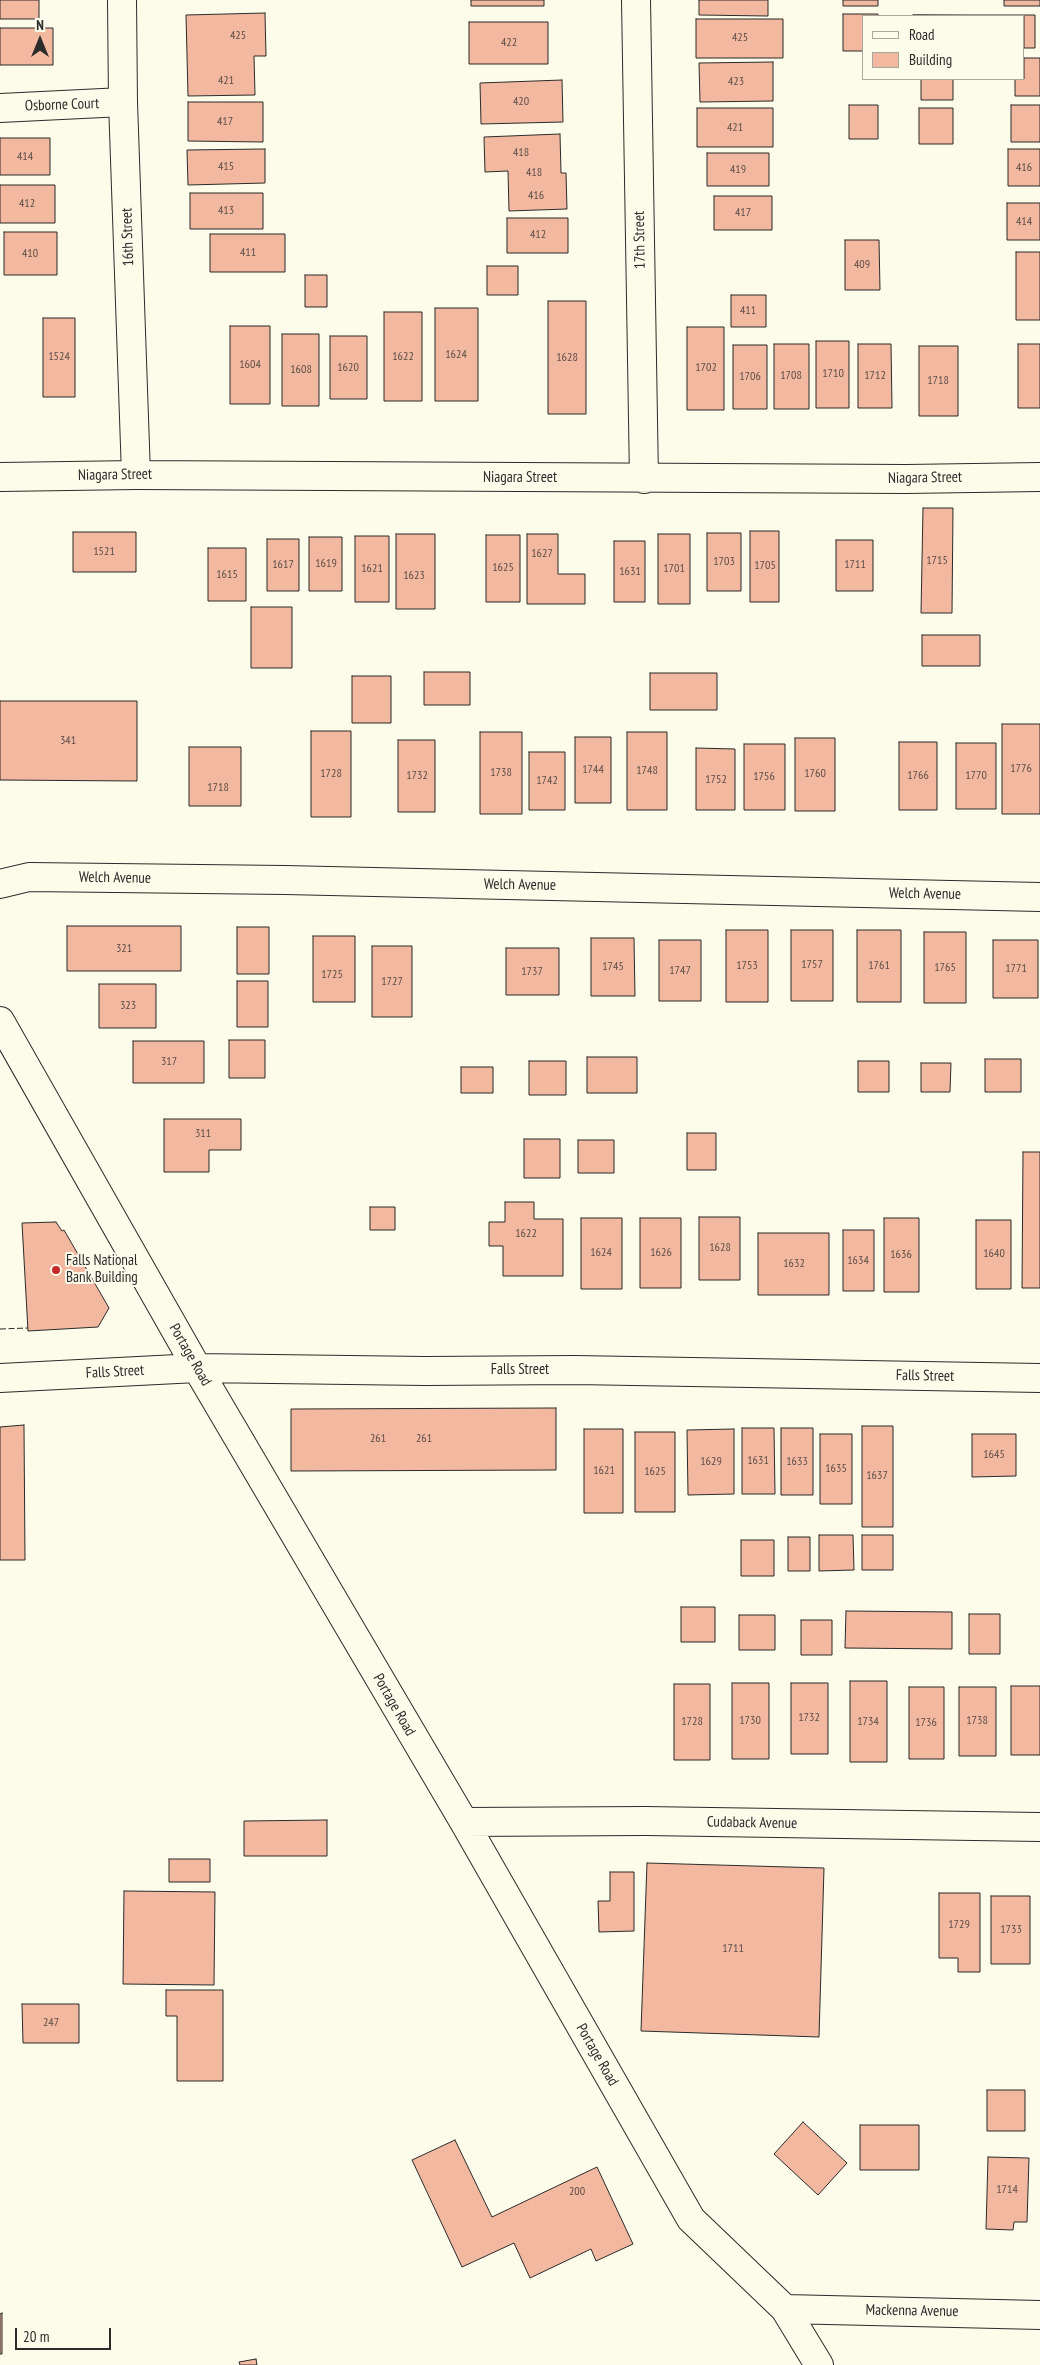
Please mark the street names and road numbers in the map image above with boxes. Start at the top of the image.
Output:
street label: Osborne Court [25,95,99,115]
street label: 16th Street [118,207,138,267]
street label: 17th Street [630,211,650,269]
street label: Niagara Street [78,465,152,485]
street label: Niagara Street [888,468,962,488]
street label: Niagara Street [483,469,557,487]
street label: Welch Avenue [79,868,151,888]
street label: Welch Avenue [484,875,556,895]
street label: Welch Avenue [889,884,961,904]
street label: Portage Road [165,1321,215,1389]
street label: Falls Street [85,1361,145,1383]
street label: Falls Street [491,1361,549,1379]
street label: Falls Street [896,1366,954,1386]
street label: Portage Road [369,1671,419,1739]
street label: Cudaback Avenue [707,1813,797,1833]
street label: Portage Road [572,2021,622,2089]
street label: Mackenna Avenue [865,2301,959,2321]

